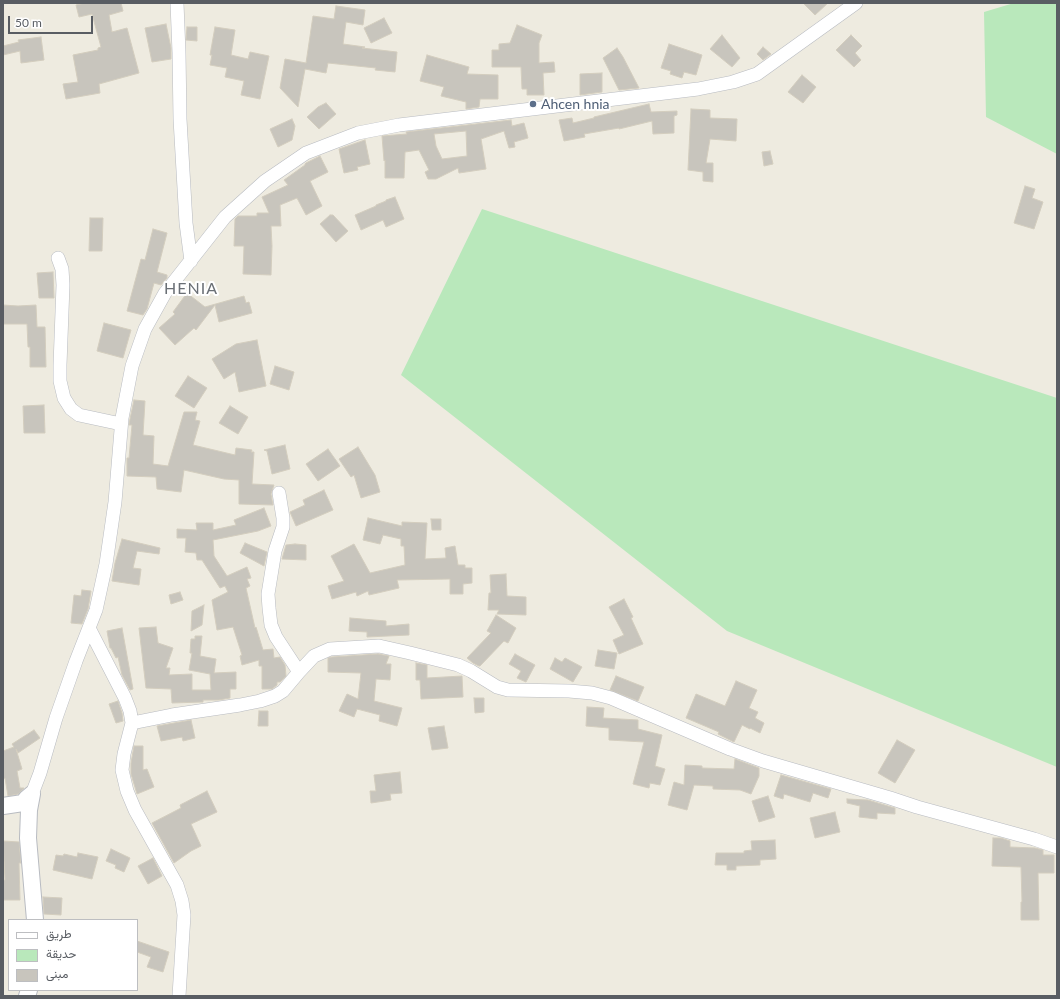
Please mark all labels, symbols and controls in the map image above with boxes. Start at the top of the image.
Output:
scale bar [10,8,95,34]
text: 50 m [15,15,42,30]
place label: Ahcen hnia [541,96,610,112]
marker: Ahcen hnia [528,99,538,109]
district label: HENIA [164,279,218,299]
legend [8,919,138,991]
text: طريق [46,926,71,941]
text: حديقة [46,946,76,961]
text: مبنى [46,966,68,981]

